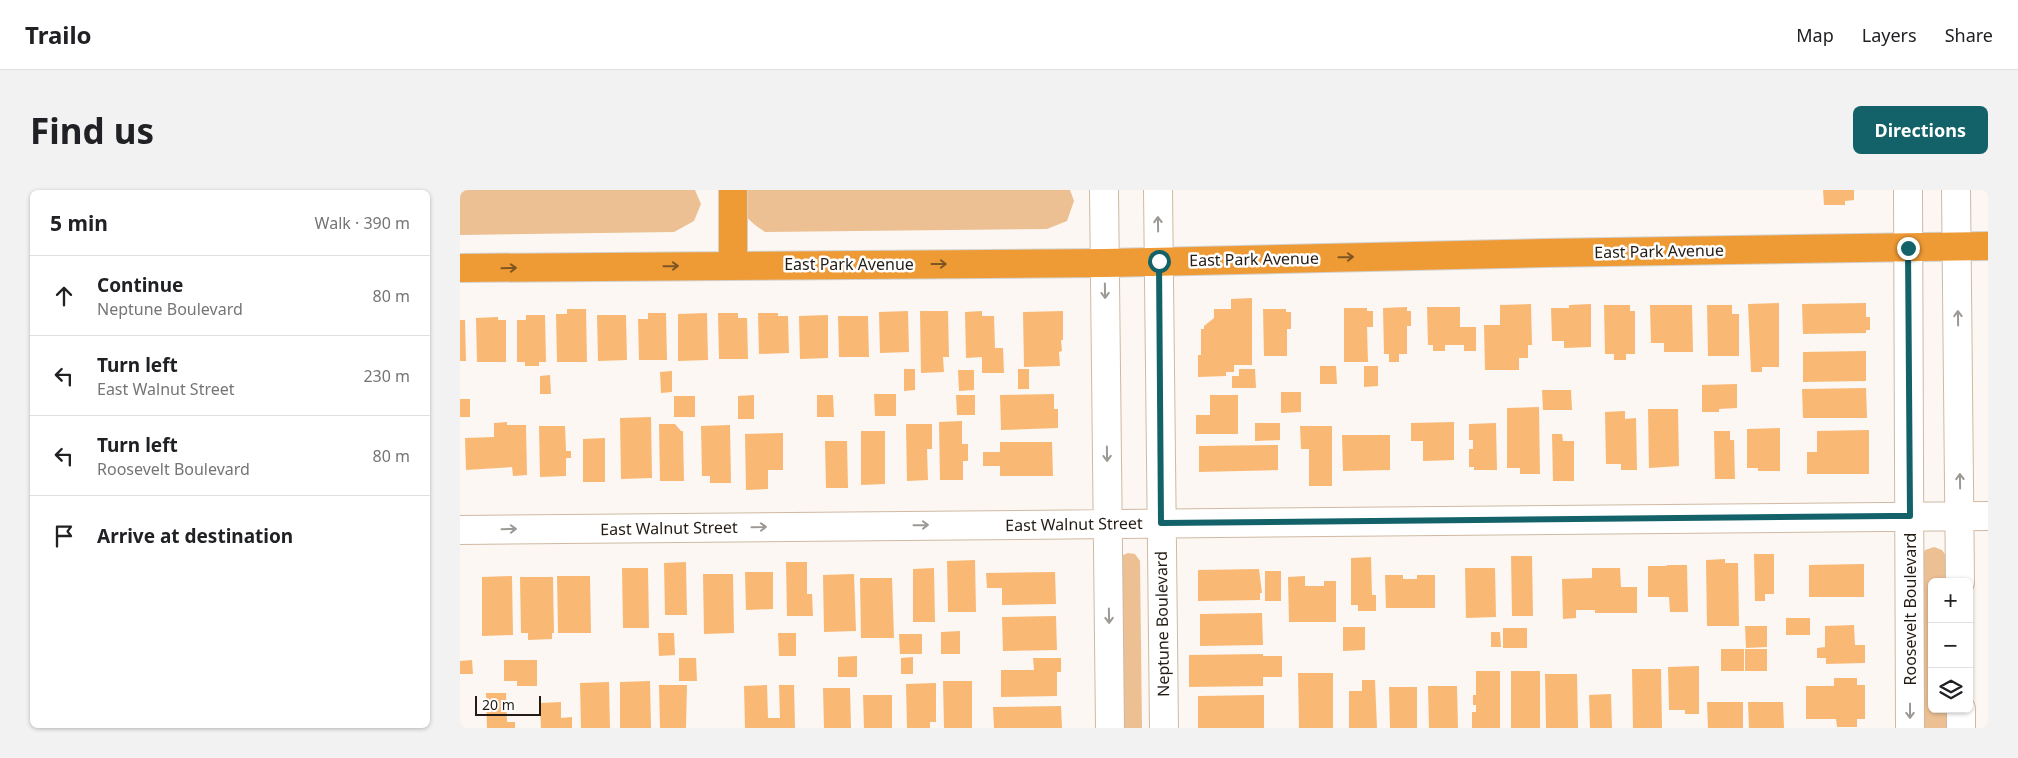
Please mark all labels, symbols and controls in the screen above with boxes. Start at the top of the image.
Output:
text: Trailo [25,18,92,51]
text: Map [1796,23,1834,47]
text: Layers [1862,23,1917,47]
text: Share [1945,23,1993,47]
button: Directions [1853,106,1988,154]
text: Find us [30,107,154,154]
text: 5 min [50,209,108,237]
text: Walk · 390 m [315,212,410,234]
one-way arrow [1153,217,1163,233]
route end [1897,237,1920,260]
street label: East Park Avenue [1594,239,1724,263]
street label: East Park Avenue [1189,247,1319,271]
route start [1148,250,1171,273]
one-way arrow [1338,252,1354,262]
street label: East Park Avenue [784,253,914,275]
one-way arrow [930,259,946,269]
one-way arrow [662,261,679,271]
one-way arrow [500,263,516,272]
text: Continue [97,272,183,298]
icon: ahead [50,282,78,310]
one-way arrow [1100,282,1110,299]
text: 80 m [373,285,410,307]
text: Neptune Boulevard [97,298,243,320]
one-way arrow [1953,310,1962,326]
text: Turn left [97,352,178,378]
icon: left [50,362,78,390]
text: 230 m [363,365,410,387]
text: East Walnut Street [97,378,235,400]
text: Turn left [97,432,178,458]
icon: left [50,442,78,470]
text: 80 m [373,445,410,467]
one-way arrow [1102,445,1112,461]
text: Roosevelt Boulevard [97,458,250,480]
one-way arrow [1955,473,1965,489]
street label: East Walnut Street [1005,512,1143,536]
street label: East Walnut Street [600,516,738,540]
one-way arrow [912,520,929,530]
icon: arrive [50,522,78,550]
one-way arrow [750,522,766,532]
text: Arrive at destination [97,523,293,549]
one-way arrow [500,524,516,534]
street label: Roosevelt Boulevard [1899,533,1921,685]
street label: Neptune Boulevard [1150,551,1174,697]
map controls [1928,578,1973,713]
button: + [1928,578,1973,623]
one-way arrow [1104,608,1114,624]
button: − [1928,623,1973,668]
button: layers [1928,668,1973,713]
scale bar [475,693,541,716]
text: 20 m [482,695,515,714]
one-way arrow [1905,702,1915,719]

